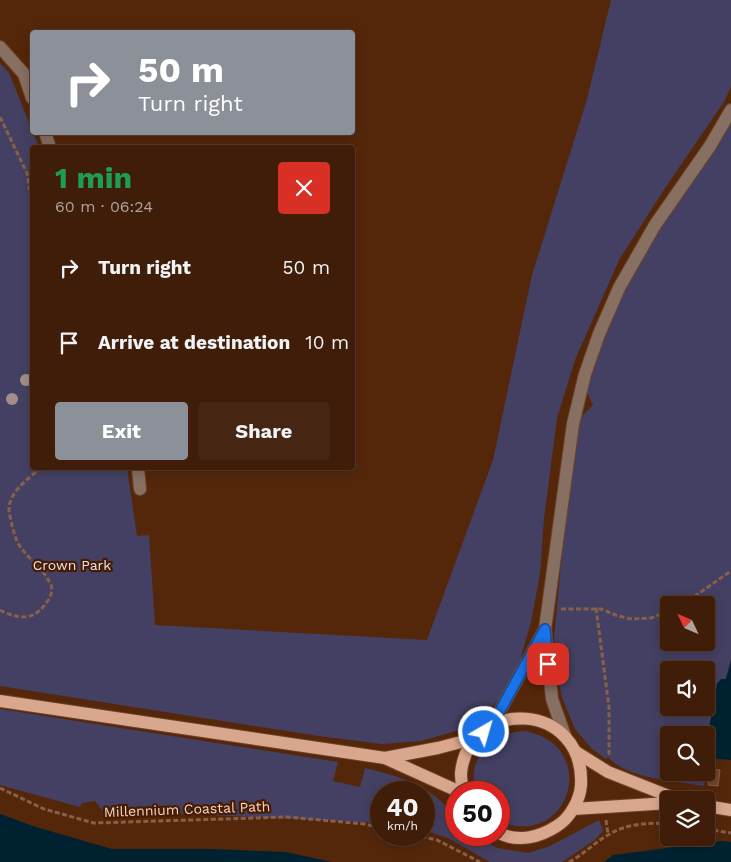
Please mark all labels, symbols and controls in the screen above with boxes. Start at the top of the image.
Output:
text: 50 m [138,49,224,91]
icon: right [55,50,120,115]
text: Turn right [138,91,243,116]
text: 1 min [55,160,132,195]
button: close [278,162,330,214]
text: 60 m · 06:24 [55,197,153,216]
icon: right [55,254,83,282]
text: Turn right [98,256,191,279]
text: 50 m [283,256,330,279]
icon: arrive [55,329,83,357]
text: Arrive at destination [98,331,290,354]
text: 10 m [305,331,349,354]
button: Exit [55,402,188,460]
button: Share [198,402,330,460]
park label: Crown Park [33,557,111,573]
north arrow [660,596,715,651]
map controls [660,596,715,846]
pin [527,643,569,685]
icon: arrive [534,650,562,678]
button: sound [660,661,715,716]
position arrow [457,705,509,757]
button: search [660,726,715,781]
speed limit sign: 50 [445,781,510,846]
button: layers [660,791,715,846]
text: 40 [386,793,419,822]
street label: Millennium Coastal Path [104,798,270,820]
text: km/h [387,819,418,833]

